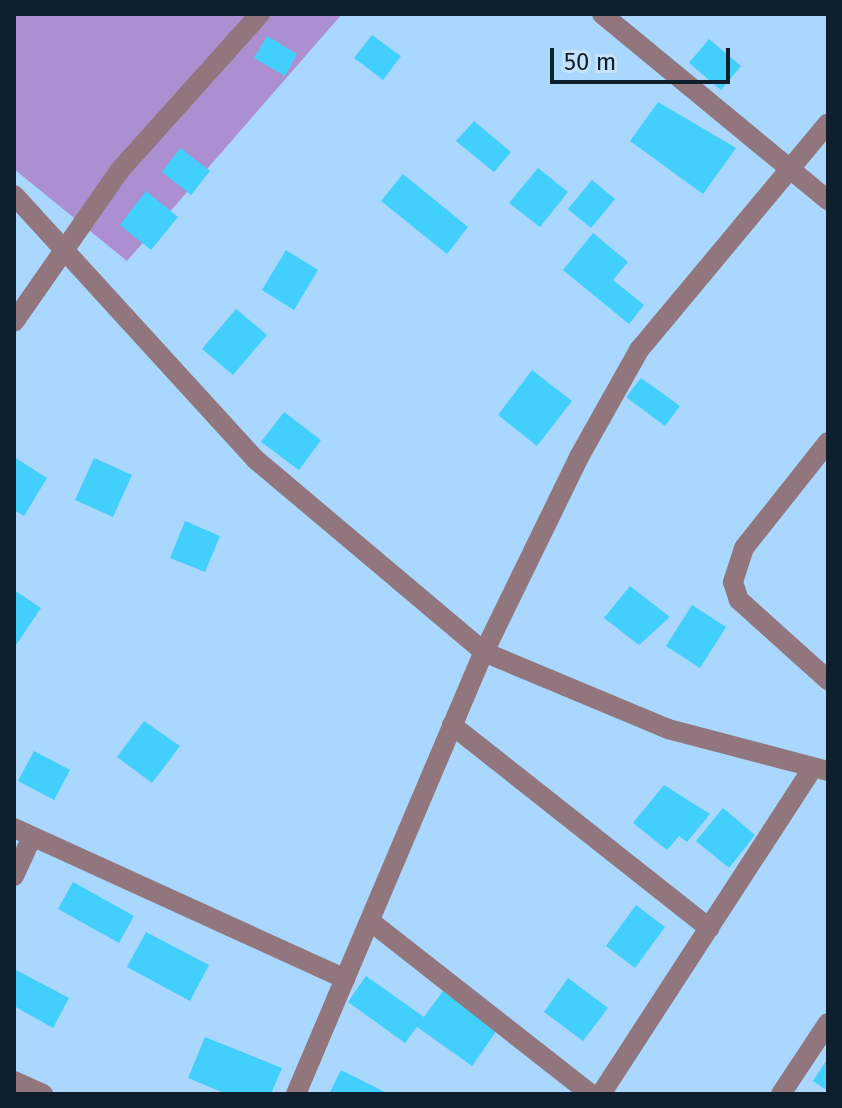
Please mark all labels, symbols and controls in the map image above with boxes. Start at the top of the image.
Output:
scale bar [554,32,734,82]
text: 50 m [564,48,616,76]

